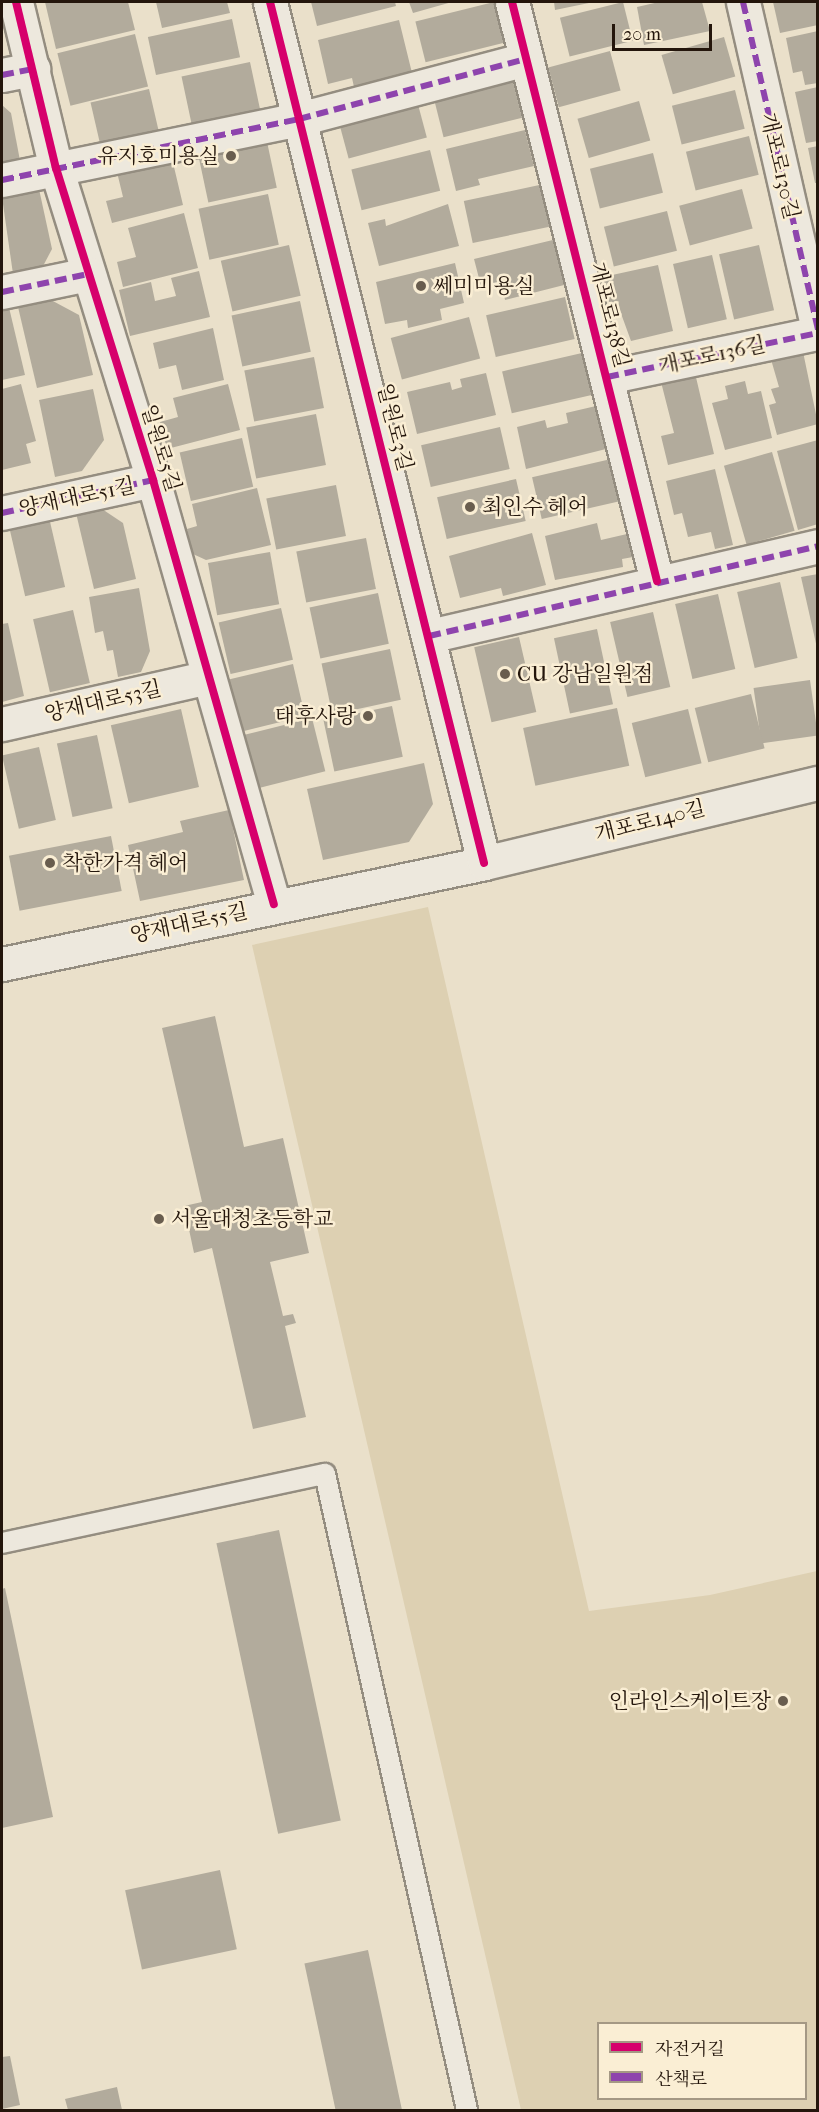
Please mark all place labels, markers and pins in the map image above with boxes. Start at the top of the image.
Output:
place label: 유지호미용실 [97,143,219,169]
marker: 유지호미용실 [224,149,238,163]
place label: 쎄미미용실 [433,273,534,299]
marker: 쎄미미용실 [414,279,428,293]
place label: 최인수 헤어 [482,494,588,520]
marker: 최인수 헤어 [463,500,477,514]
place label: CU 강남일원점 [517,661,653,687]
marker: CU 강남일원점 [498,667,512,681]
place label: 태후사랑 [275,703,356,729]
marker: 태후사랑 [361,709,375,723]
place label: 착한가격 헤어 [62,850,188,876]
marker: 착한가격 헤어 [43,856,57,870]
place label: 서울대청초등학교 [171,1206,333,1232]
marker: 서울대청초등학교 [152,1212,166,1226]
place label: 인라인스케이트장 [609,1688,771,1714]
marker: 인라인스케이트장 [776,1694,790,1708]

